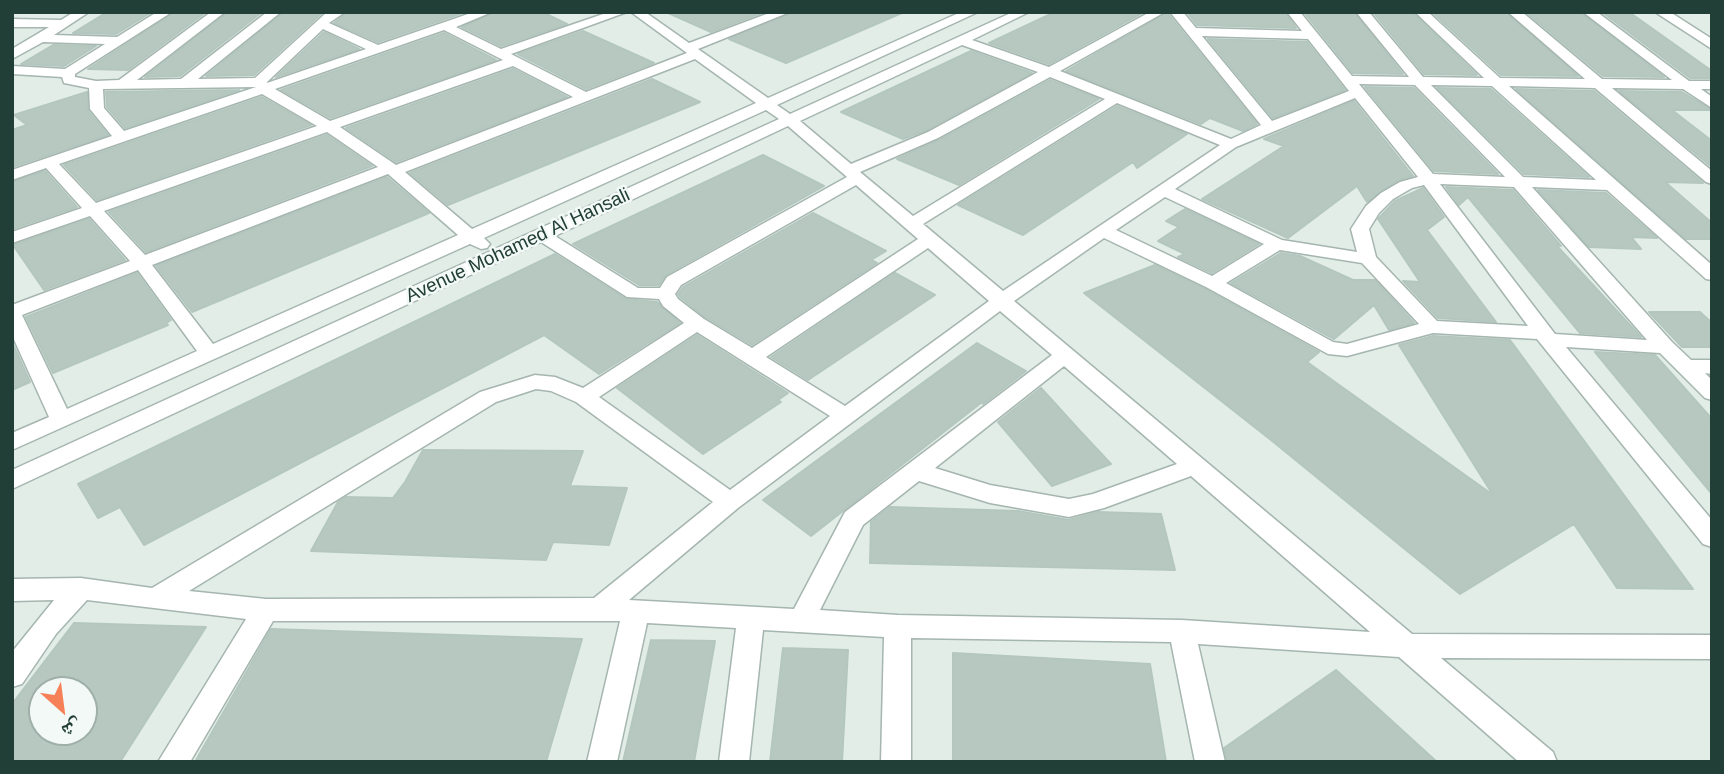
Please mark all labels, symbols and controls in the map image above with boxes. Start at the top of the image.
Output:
street label: Avenue Mohamed Al Hansali [402,184,634,308]
north arrow [28,676,98,746]
text: ش [58,714,86,742]

